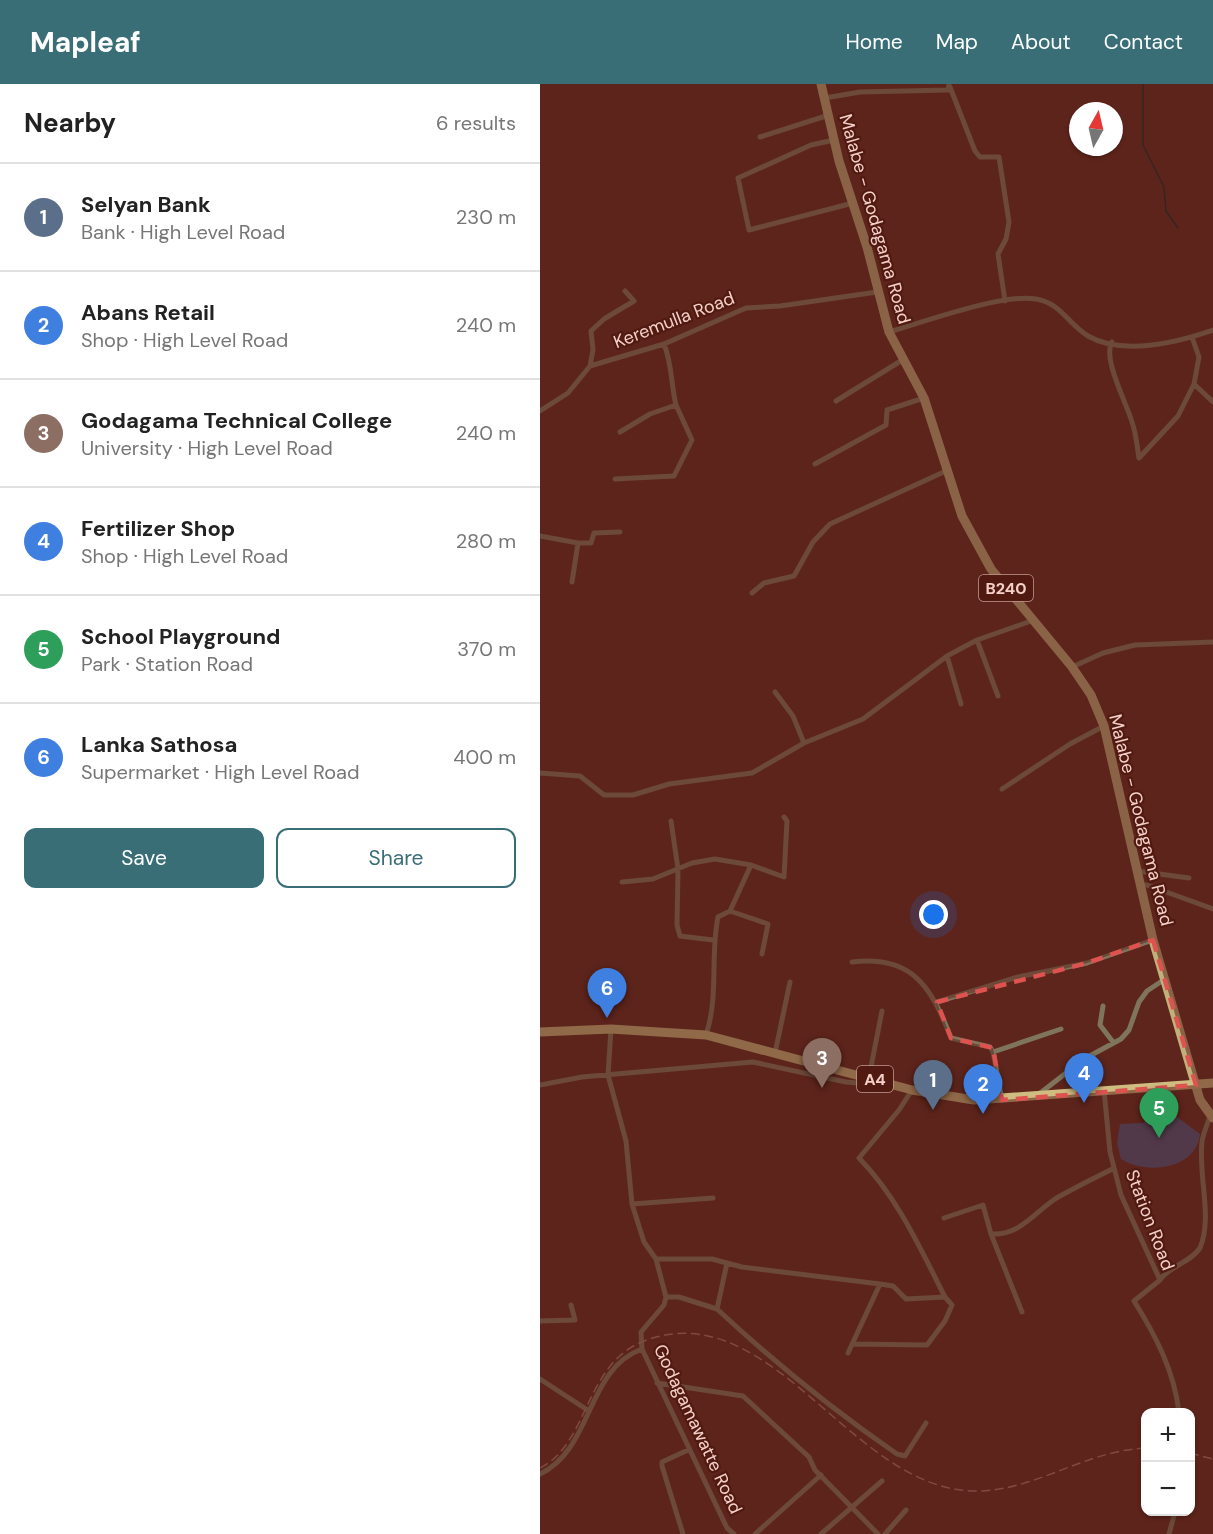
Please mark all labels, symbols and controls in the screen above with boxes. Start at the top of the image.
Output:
text: Mapleaf [30,24,141,61]
text: Home [845,28,903,56]
text: Map [936,28,978,56]
text: About [1011,28,1071,56]
text: Contact [1104,28,1183,56]
north arrow [1069,102,1123,156]
text: Nearby [24,106,116,140]
text: 6 results [436,110,516,136]
street label: Malabe - Godagama Road [834,111,916,327]
text: Selyan Bank [81,190,211,219]
text: 1 [40,204,47,230]
text: 230 m [456,204,516,230]
text: Bank · High Level Road [81,219,285,245]
street label: Keremulla Road [610,286,738,354]
text: Abans Retail [81,298,215,327]
text: 2 [38,312,49,338]
text: 240 m [456,312,516,338]
text: Shop · High Level Road [81,327,288,353]
text: Godagama Technical College [81,406,392,435]
text: 3 [37,420,50,446]
text: 240 m [456,420,516,446]
text: University · High Level Road [81,435,333,461]
text: Fertilizer Shop [81,514,235,543]
text: 4 [37,528,50,554]
text: 280 m [456,528,516,554]
text: Shop · High Level Road [81,543,288,569]
road number: B240 [979,575,1033,601]
text: School Playground [81,622,280,651]
text: 5 [37,636,50,662]
text: 370 m [457,636,516,662]
text: Park · Station Road [81,651,253,677]
street label: Malabe - Godagama Road [1103,712,1179,928]
text: Lanka Sathosa [81,730,237,759]
text: 6 [37,744,50,770]
text: 400 m [453,744,516,770]
text: Supermarket · High Level Road [81,759,359,785]
button: Save [24,828,264,888]
button: Share [276,828,516,888]
your location [919,900,948,929]
pin: 6 [588,968,626,1018]
pin: 3 [802,1038,842,1088]
pin: 4 [1064,1054,1104,1103]
pin: 1 [914,1060,952,1110]
pin: 2 [964,1064,1002,1114]
road number: A4 [857,1066,893,1092]
pin: 5 [1140,1088,1178,1138]
street label: Station Road [1120,1166,1180,1274]
street label: Godagamawatte Road [648,1340,748,1518]
map controls [1141,1408,1195,1516]
button: + [1141,1408,1195,1462]
button: − [1141,1462,1195,1516]

